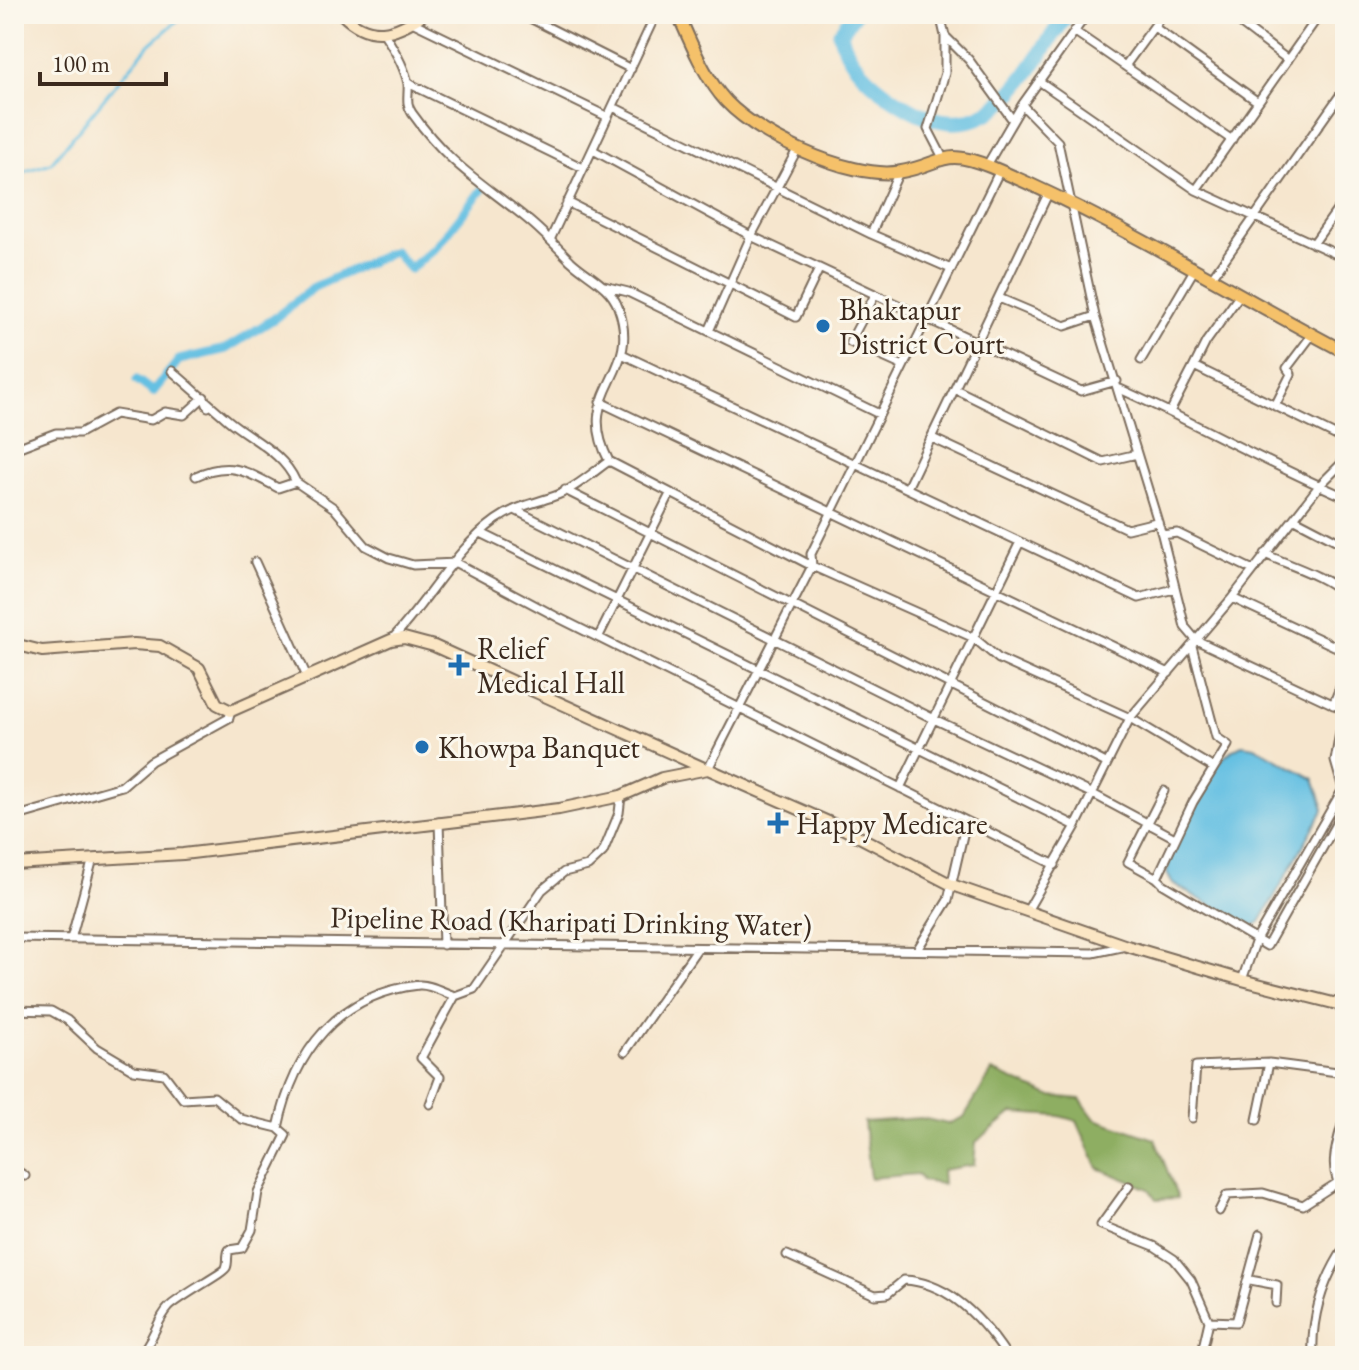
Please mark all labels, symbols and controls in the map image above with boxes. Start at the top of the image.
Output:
scale bar [40,36,166,86]
text: 100 m [52,48,110,79]
place label: Bhaktapur District Court [839,290,1005,363]
marker: Bhaktapur District Court [814,317,832,335]
place label: Relief Medical Hall [477,629,625,702]
marker: Relief Medical Hall [448,654,470,676]
place label: Khowpa Banquet [438,728,640,767]
marker: Khowpa Banquet [413,738,431,756]
place label: Happy Medicare [796,804,988,843]
marker: Happy Medicare [767,812,789,834]
street label: Pipeline Road (Kharipati Drinking Water) [330,897,812,945]

